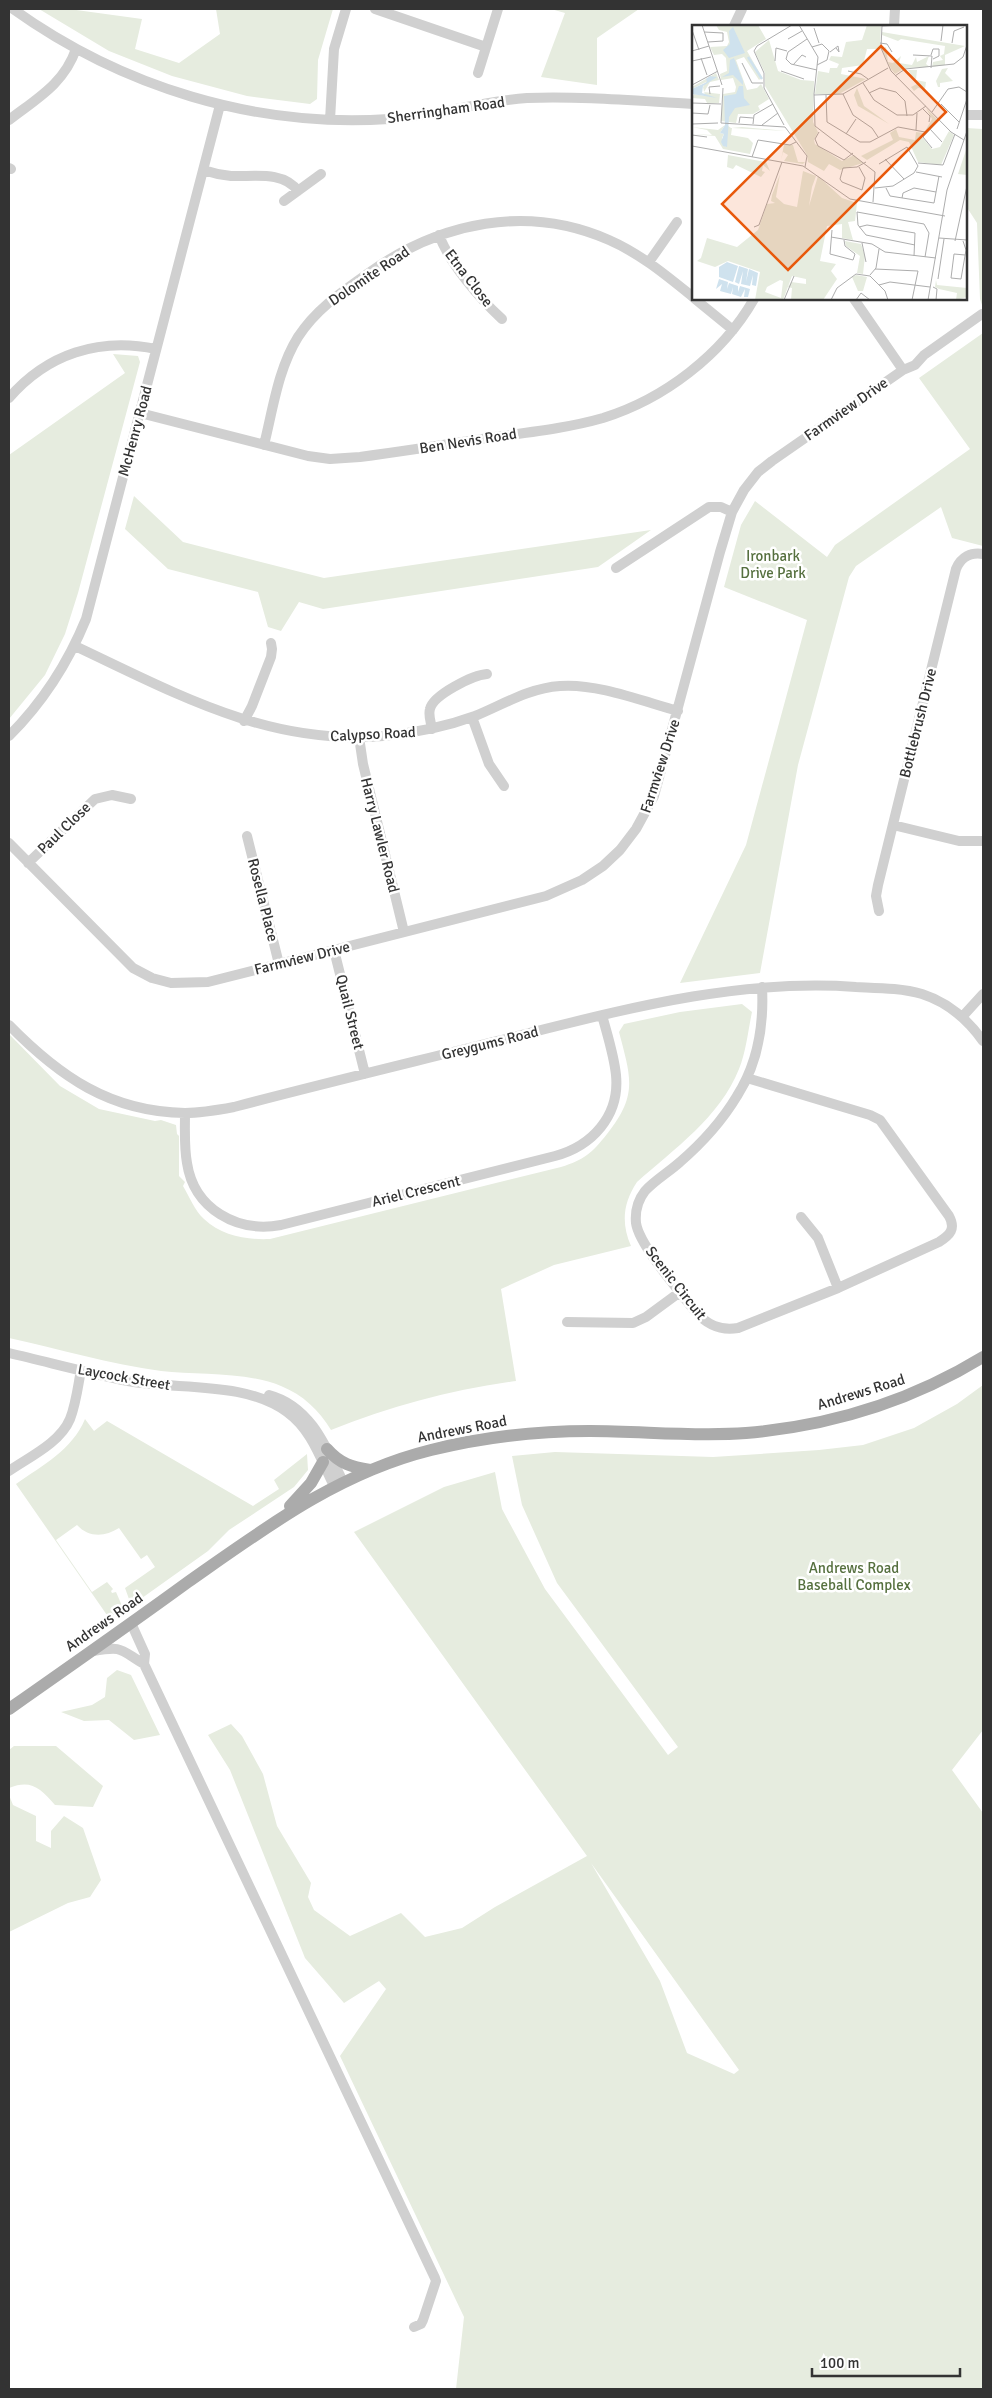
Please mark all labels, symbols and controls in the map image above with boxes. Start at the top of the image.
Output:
inset map [692,25,967,300]
street label: Sherringham Road [386,93,506,127]
street label: Dolomite Road [325,242,413,310]
street label: Etna Close [441,246,497,310]
street label: Farmview Drive [801,374,891,444]
street label: McHenry Road [114,384,156,478]
street label: Ben Nevis Road [418,424,518,458]
park label: Ironbark Drive Park [740,547,806,582]
street label: Bottlebrush Drive [896,666,940,780]
street label: Farmview Drive [636,717,684,815]
street label: Calypso Road [330,723,416,745]
street label: Harry Lawler Road [357,776,403,895]
street label: Paul Close [34,798,94,858]
street label: Rosella Place [244,856,282,944]
street label: Farmview Drive [252,937,352,979]
street label: Quail Street [332,973,368,1051]
street label: Greygums Road [440,1022,540,1064]
street label: Ariel Crescent [370,1171,462,1211]
street label: Scenic Circuit [642,1243,710,1323]
street label: Laycock Street [76,1360,172,1394]
street label: Andrews Road [815,1370,907,1414]
street label: Andrews Road [416,1412,508,1446]
park label: Andrews Road Baseball Complex [797,1559,911,1594]
street label: Andrews Road [62,1589,146,1655]
scale bar [812,2346,960,2378]
text: 100 m [820,2354,860,2372]

